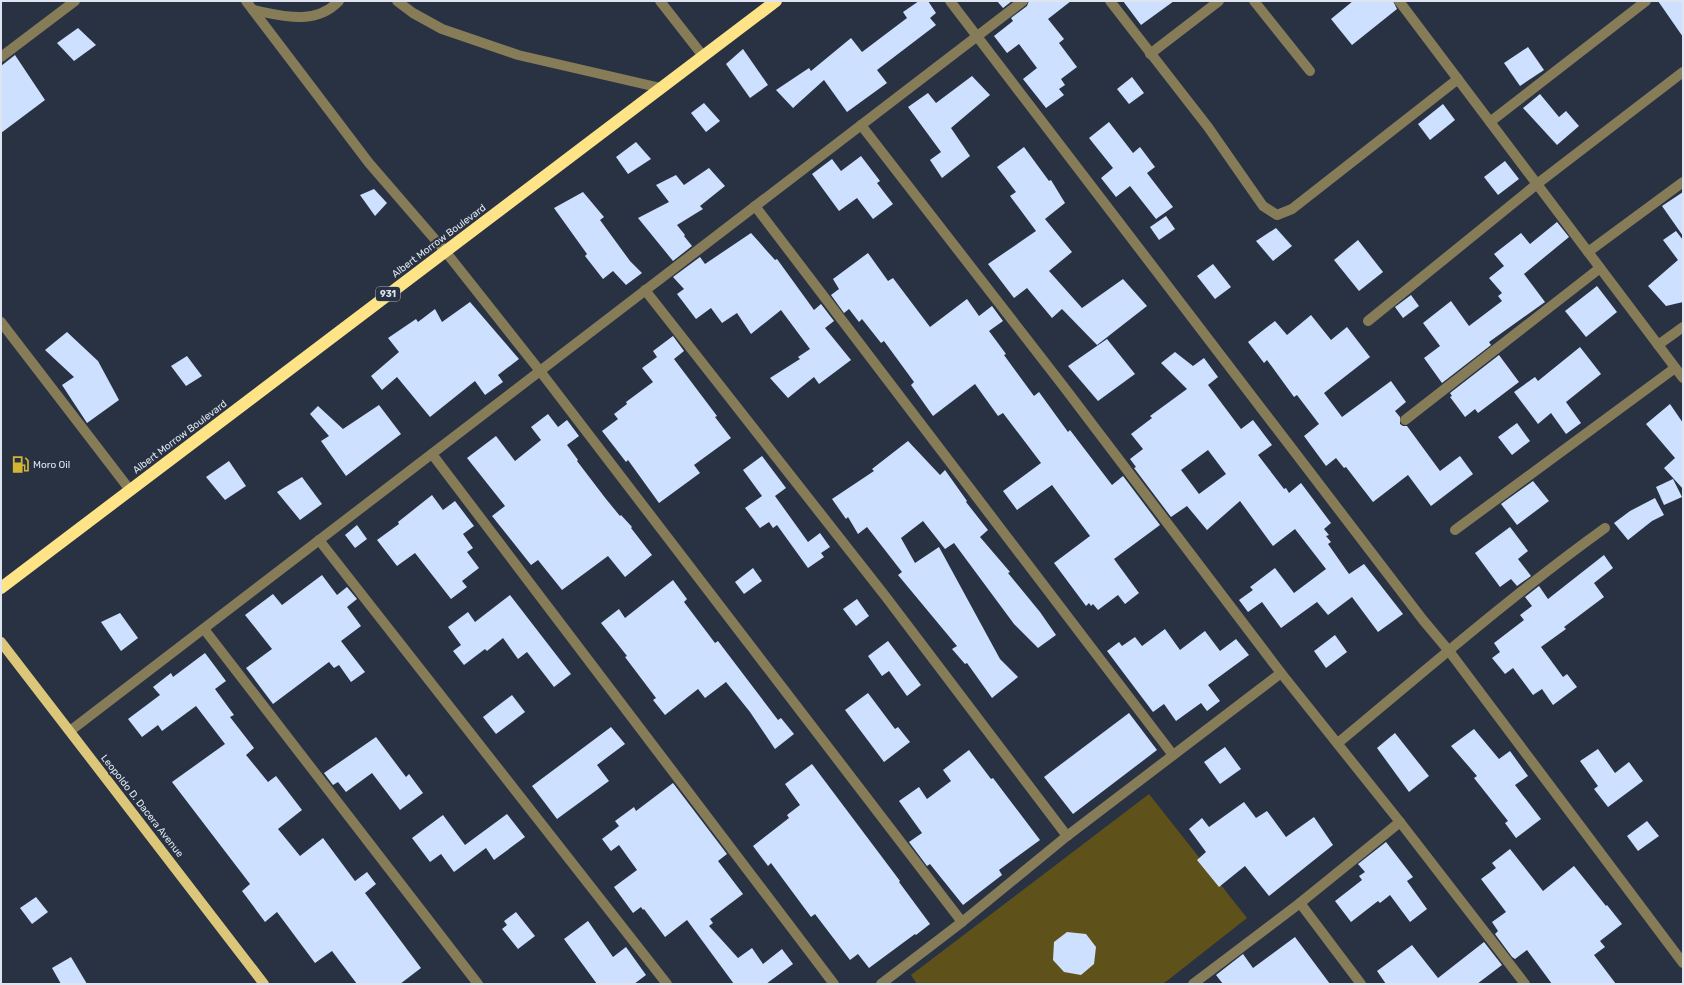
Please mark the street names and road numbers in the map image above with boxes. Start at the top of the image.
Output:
street label: Albert Morrow Boulevard [390,202,488,280]
road number: 931 [376,287,400,301]
street label: Albert Morrow Boulevard [131,398,229,476]
street label: Leopoldo D. Dacera Avenue [98,752,186,860]

